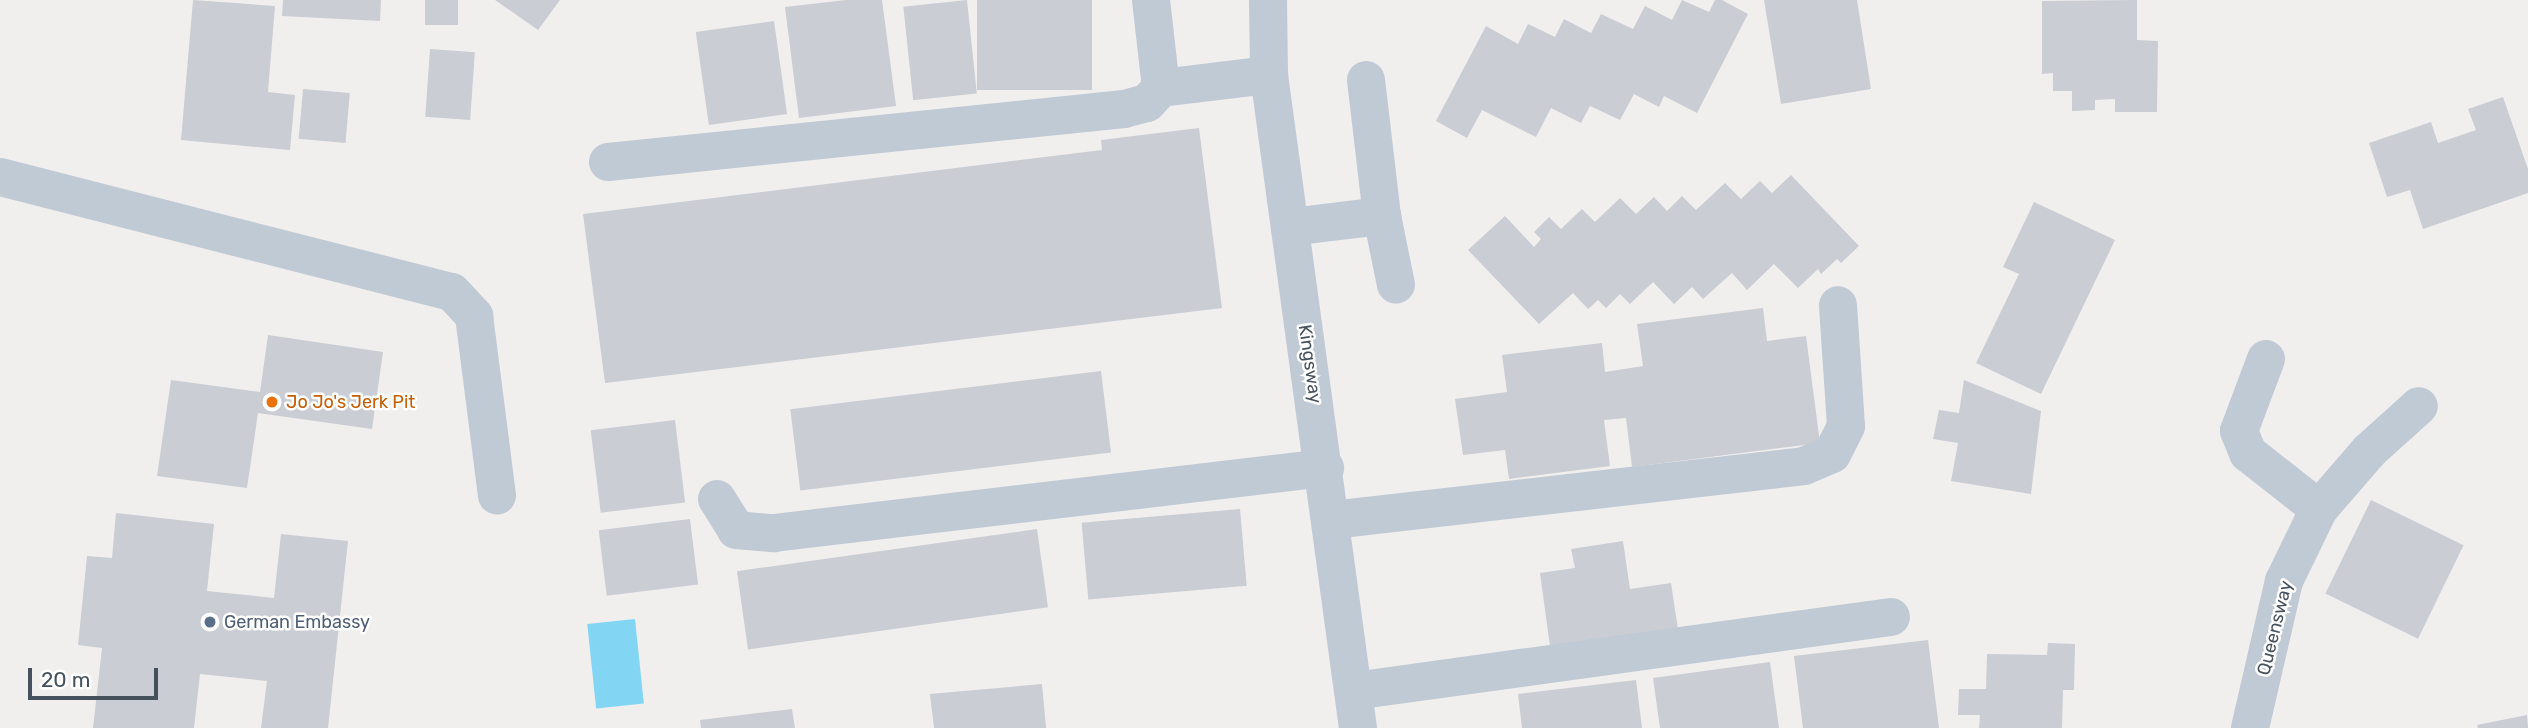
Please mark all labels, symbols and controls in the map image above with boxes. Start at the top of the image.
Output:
street label: Kingsway [1294,323,1326,405]
place label: Jo Jo's Jerk Pit [286,391,415,413]
marker: Jo Jo's Jerk Pit [264,394,280,410]
street label: Queensway [2253,578,2297,678]
place label: German Embassy [224,611,370,633]
marker: German Embassy [202,614,218,630]
scale bar [32,654,161,698]
text: 20 m [41,667,90,692]

